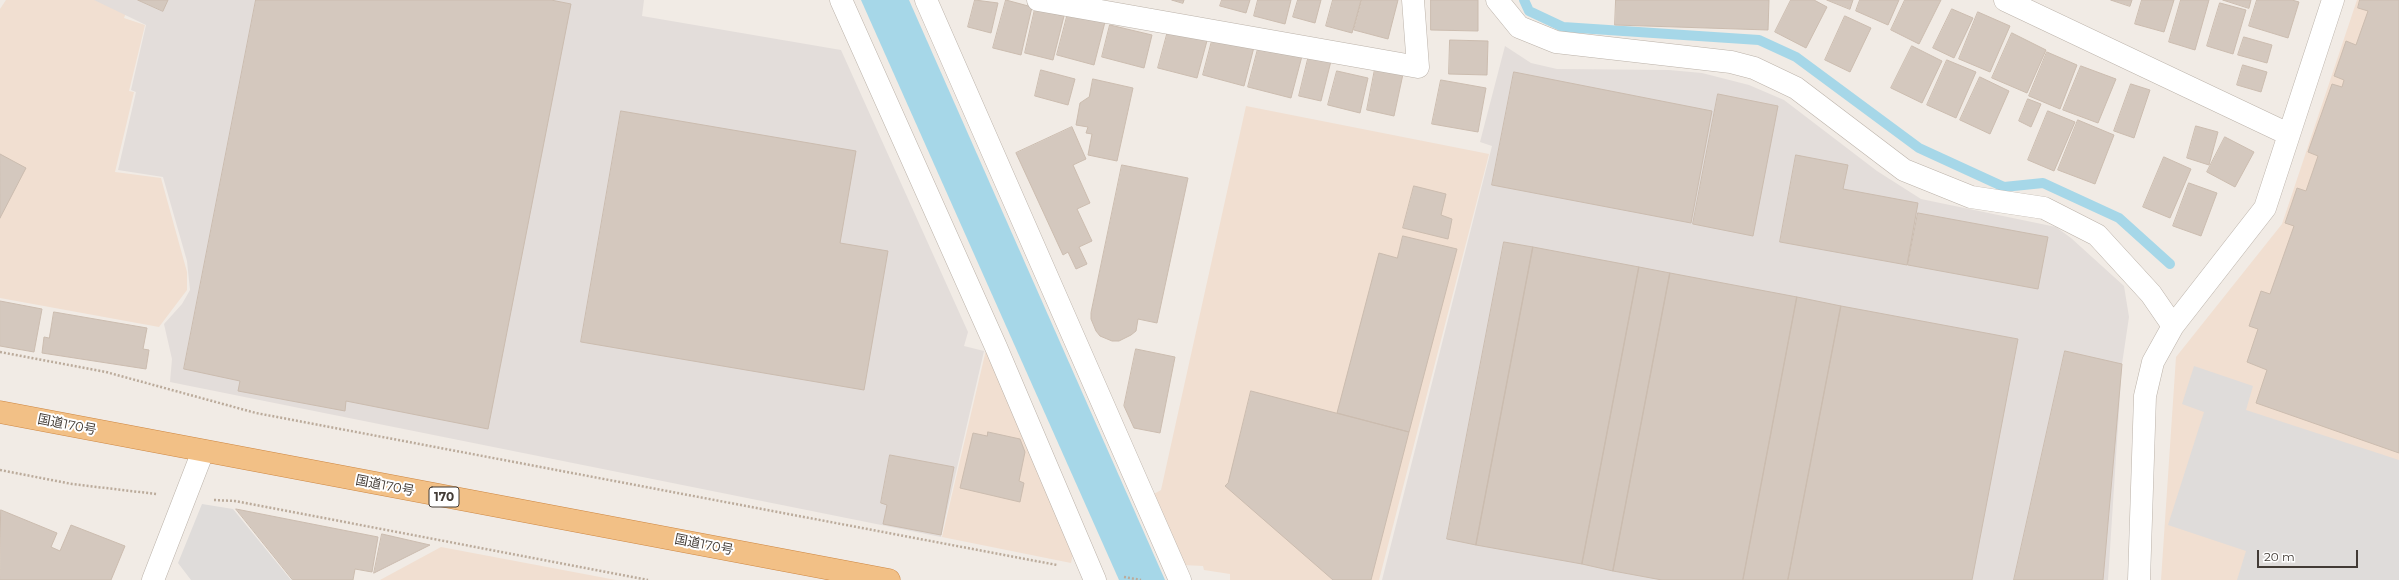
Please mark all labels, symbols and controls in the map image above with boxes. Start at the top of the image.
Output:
street label: 国道170号 [36,412,98,438]
street label: 国道170号 [354,473,416,499]
road number: 170 [429,487,459,507]
street label: 国道170号 [673,532,735,558]
scale bar [2259,542,2360,568]
text: 20 m [2264,549,2295,564]

